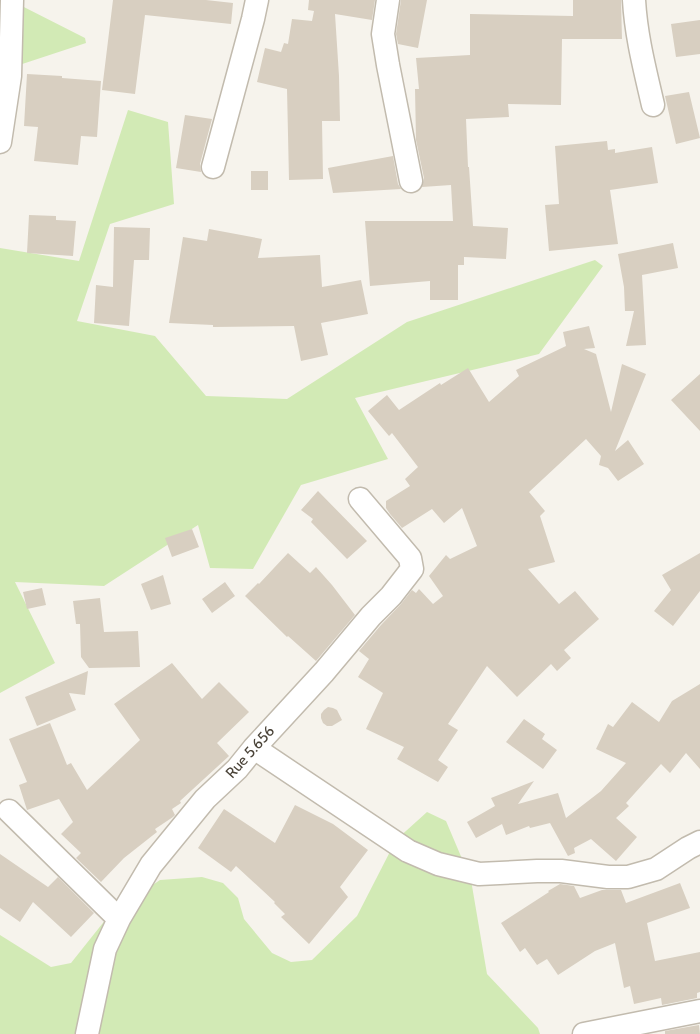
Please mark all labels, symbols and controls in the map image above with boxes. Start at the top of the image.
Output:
street label: Rue 5.656 [222,722,278,782]

